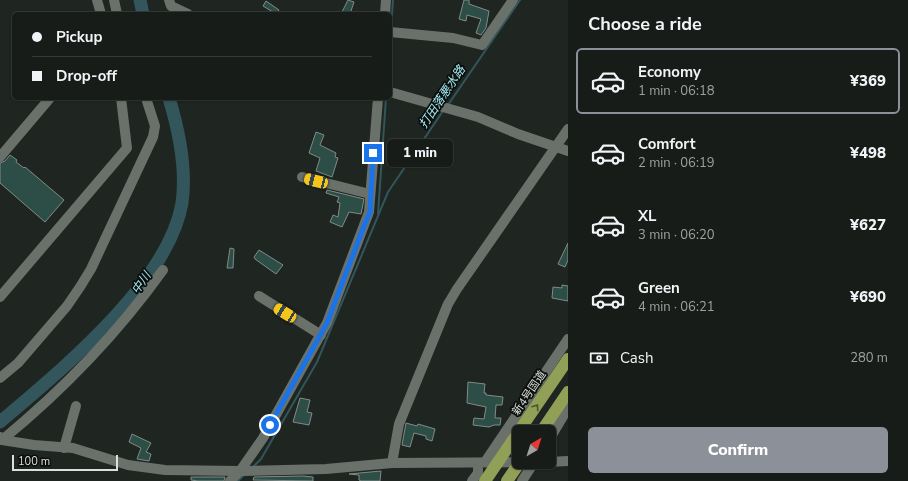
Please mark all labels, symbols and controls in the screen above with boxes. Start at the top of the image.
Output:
text: Choose a ride [588,12,702,36]
text: Pickup [56,27,102,47]
water label: 打田落悪水路 [415,62,469,131]
text: Economy [638,62,701,82]
icon: car [590,63,626,99]
text: Drop-off [56,66,117,86]
text: ¥369 [850,71,886,91]
text: 1 min · 06:18 [638,82,714,100]
text: Comfort [638,134,695,154]
icon: car [590,135,626,171]
callout: 1 min [387,139,453,167]
text: ¥498 [850,143,886,163]
route end [364,144,382,162]
text: 1 min [403,144,437,162]
text: 2 min · 06:19 [638,154,714,172]
car [303,172,329,190]
text: XL [638,206,657,226]
icon: car [590,207,626,243]
text: ¥627 [850,215,886,235]
text: 3 min · 06:20 [638,226,714,244]
water label: 中川 [128,267,156,297]
text: Green [638,278,680,298]
icon: car [590,279,626,315]
text: ¥690 [850,287,886,307]
text: 4 min · 06:21 [638,298,714,316]
car [272,302,298,324]
icon: cash [588,347,610,369]
text: Cash [620,348,654,368]
text: 280 m [850,349,888,367]
street label: 新4号国道 [509,368,549,418]
one-way arrow [531,404,538,411]
route start [261,416,279,434]
north arrow [512,425,556,469]
map controls [512,425,556,469]
button: Confirm [588,427,888,473]
scale bar [12,453,118,472]
text: 100 m [18,454,50,469]

